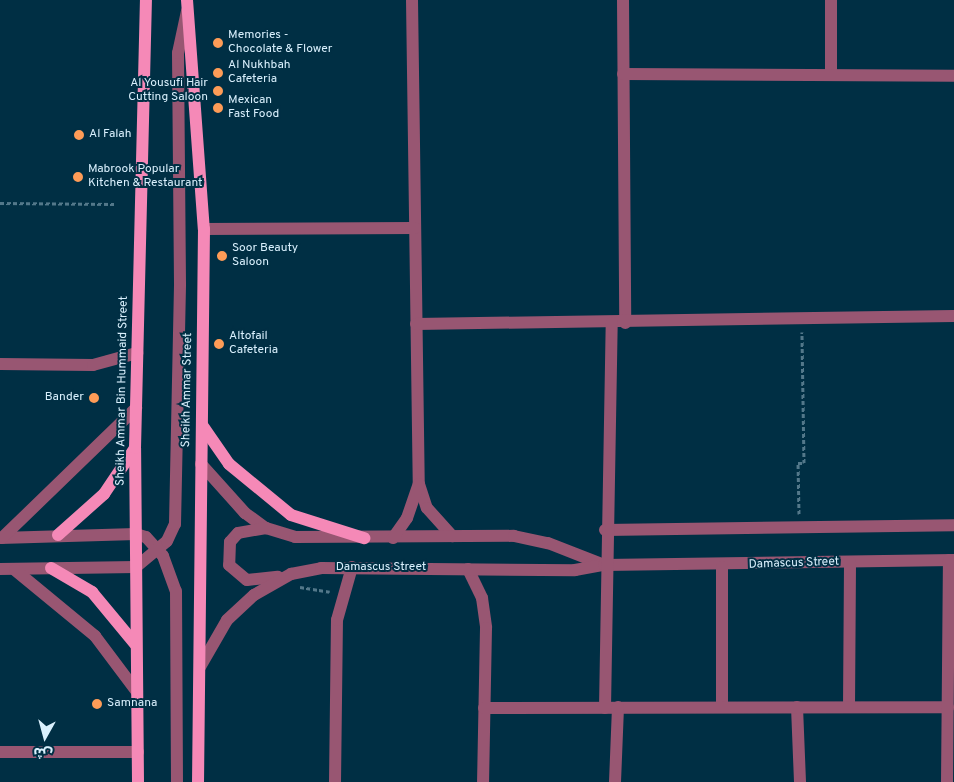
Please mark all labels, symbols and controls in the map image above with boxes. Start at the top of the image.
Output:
place label: Memories - Chocolate & Flower [228,29,332,57]
marker: Memories - Chocolate & Flower [212,37,224,49]
place label: Al Nukhbah Cafeteria [228,59,290,87]
marker: Al Nukhbah Cafeteria [212,67,224,79]
place label: Al Yousufi Hair Cutting Saloon [128,77,208,105]
marker: Al Yousufi Hair Cutting Saloon [212,85,224,97]
place label: Mexican Fast Food [228,94,279,122]
marker: Mexican Fast Food [212,102,224,114]
place label: Al Falah [89,128,131,142]
marker: Al Falah [73,129,85,141]
place label: Mabrook Popular Kitchen & Restaurant [88,163,203,191]
marker: Mabrook Popular Kitchen & Restaurant [72,171,84,183]
place label: Soor Beauty Saloon [232,242,298,270]
marker: Soor Beauty Saloon [216,250,228,262]
street label: Sheikh Ammar Bin Hummaid Street [114,296,132,486]
place label: Altofail Cafeteria [229,330,278,358]
street label: Sheikh Ammar Street [180,332,196,448]
marker: Altofail Cafeteria [213,338,225,350]
place label: Bander [45,391,84,405]
marker: Bander [88,392,100,404]
street label: Damascus Street [748,555,840,573]
street label: Damascus Street [336,561,426,575]
place label: Samnana [107,697,157,711]
marker: Samnana [91,698,103,710]
north arrow [20,712,70,762]
text: ش [33,743,54,762]

